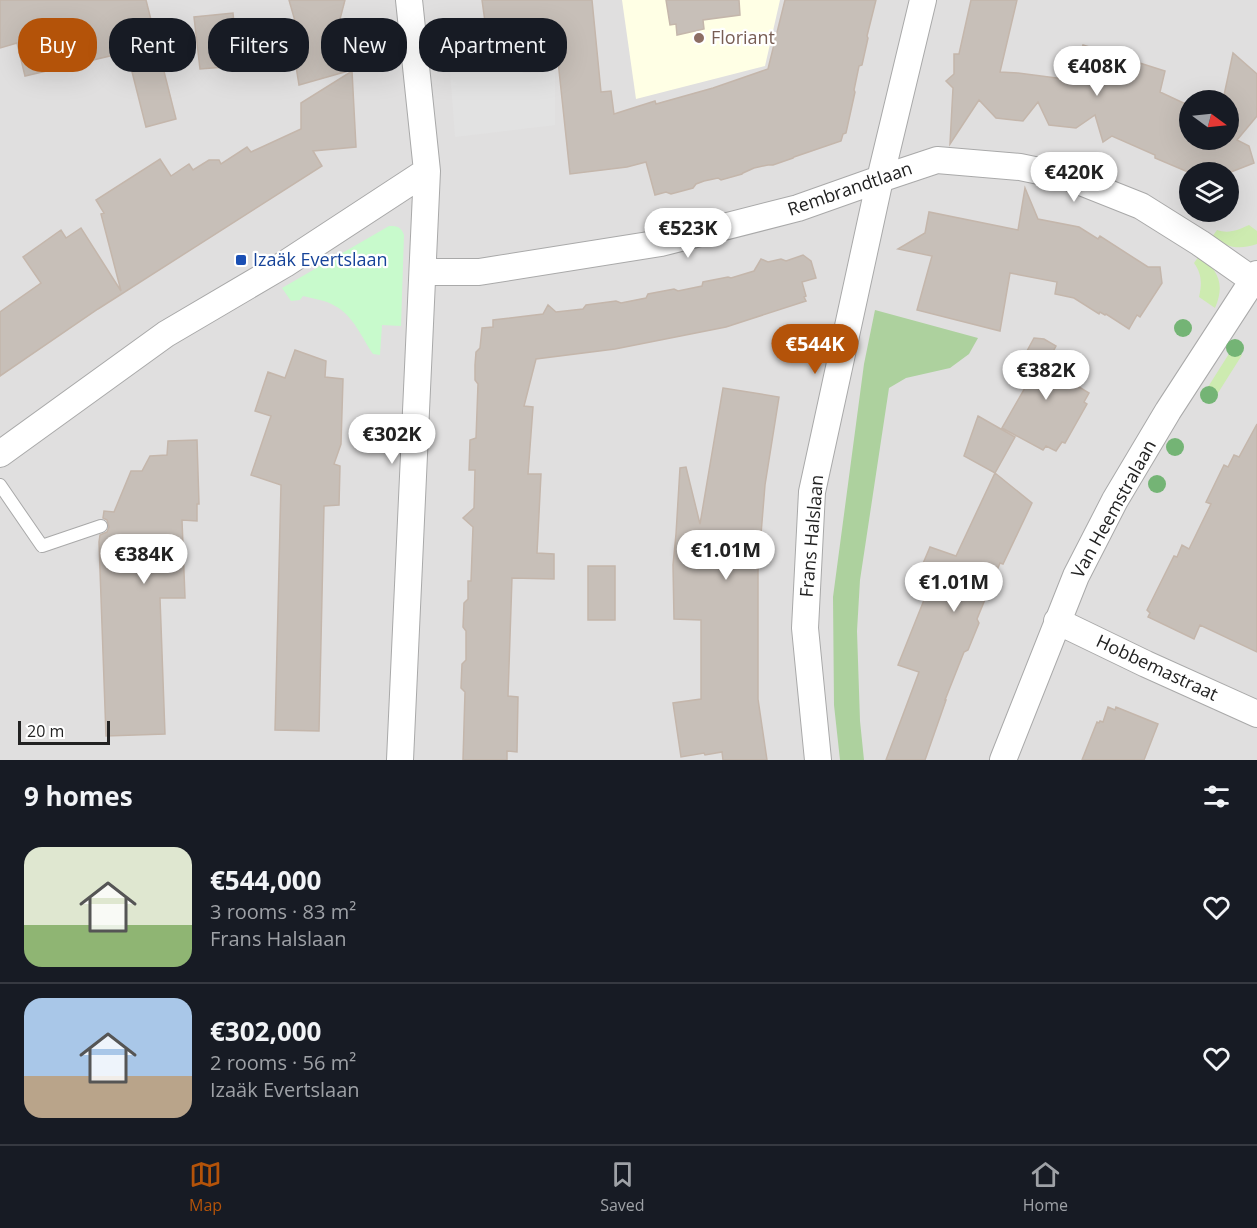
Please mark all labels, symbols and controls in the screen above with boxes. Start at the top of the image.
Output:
chip: Buy [18,18,97,72]
chip: Rent [109,18,196,72]
chip: Filters [208,18,309,72]
chip: New [321,18,407,72]
chip: Apartment [419,18,567,72]
place label: Floriant [711,25,775,49]
marker: Floriant [692,31,706,45]
pin: €408K [1055,46,1139,97]
text: €408K [1067,52,1127,79]
north arrow [1179,90,1239,150]
map controls [1179,90,1239,222]
pin: €420K [1032,152,1116,203]
street label: Rembrandtlaan [784,155,915,221]
text: €420K [1044,158,1104,185]
button: layers [1179,162,1239,222]
pin: €523K [646,208,730,259]
text: €523K [658,214,718,241]
place label: Izaäk Evertslaan [253,247,388,271]
marker: Izaäk Evertslaan [234,253,248,267]
pin: €544K [773,324,857,375]
text: €544K [785,330,845,357]
pin: €382K [1004,350,1088,401]
text: €382K [1016,356,1076,383]
pin: €302K [350,414,434,465]
text: €302K [362,420,422,447]
street label: Van Heemstralaan [1065,435,1161,582]
street label: Frans Halslaan [794,474,828,598]
pin: €1.01M [677,530,775,581]
pin: €384K [102,534,186,585]
text: €1.01M [691,536,761,563]
text: €384K [114,540,174,567]
pin: €1.01M [905,562,1003,613]
text: €1.01M [919,568,989,595]
street label: Hobbemastraat [1093,628,1222,706]
scale bar [18,718,110,746]
text: 20 m [27,720,64,742]
text: 9 homes [24,778,133,814]
icon: filters [1200,780,1233,813]
text: €544,000 [210,862,321,898]
icon: home [72,871,144,943]
icon: heart [1200,891,1233,924]
text: 3 rooms · 83 m² [210,898,356,925]
text: Frans Halslaan [210,925,347,952]
text: €302,000 [210,1013,321,1049]
icon: home [72,1022,144,1094]
icon: heart [1200,1042,1233,1075]
text: 2 rooms · 56 m² [210,1049,356,1076]
text: Izaäk Evertslaan [210,1076,360,1103]
tab: Map [189,1158,222,1216]
tab: Saved [600,1158,645,1216]
tab: Home [1023,1158,1068,1216]

